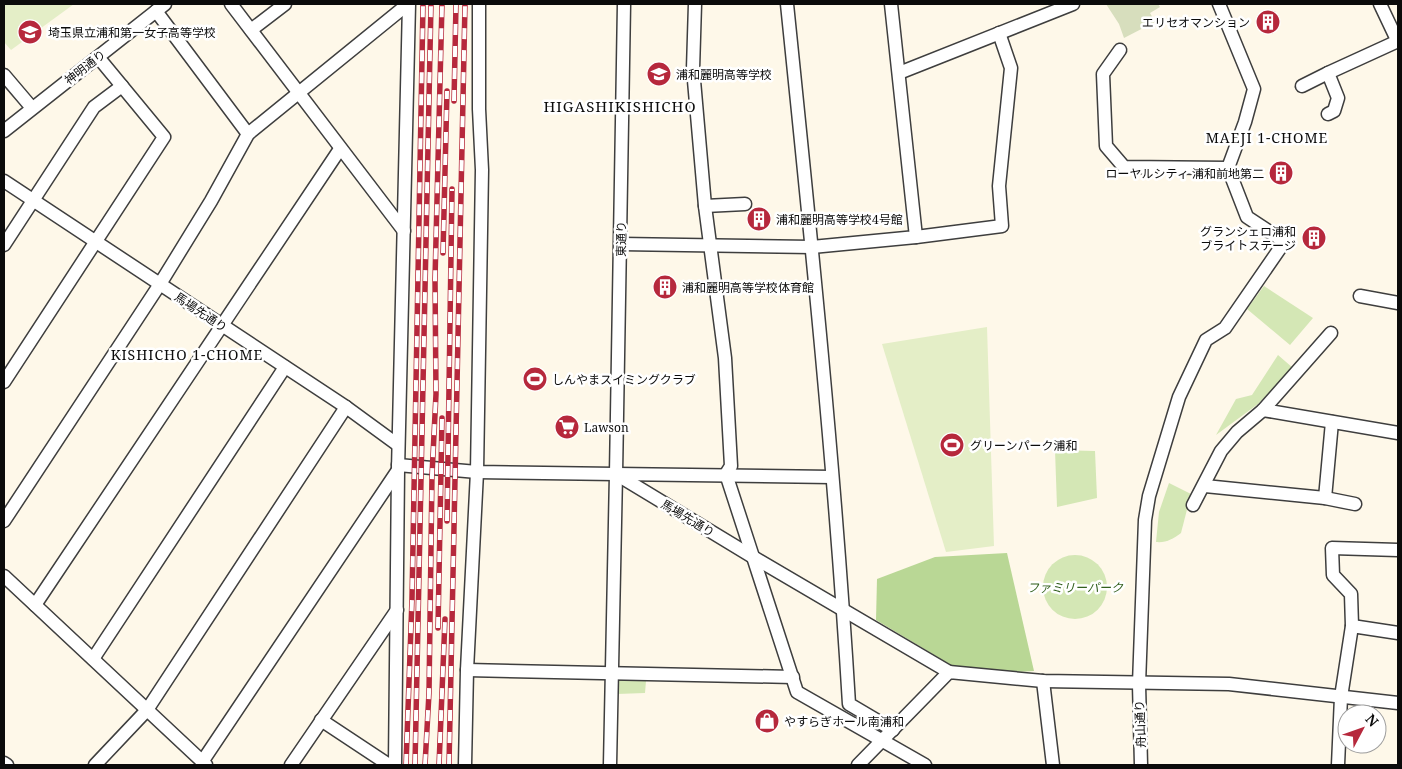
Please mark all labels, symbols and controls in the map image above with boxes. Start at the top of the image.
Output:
building icon: エリセオマンション [1255,9,1281,35]
place label: エリセオマンション [1142,14,1250,31]
school or university icon: 埼玉県立浦和第一女子高等学校 [17,19,43,45]
place label: 埼玉県立浦和第一女子高等学校 [48,24,216,41]
street label: 神明通り [61,46,109,88]
school or university icon: 浦和麗明高等学校 [646,61,672,87]
place label: 浦和麗明高等学校 [676,66,772,83]
district label: HIGASHIKISHICHO [543,96,697,116]
district label: MAEJI 1-CHOME [1206,128,1328,147]
building icon: ローヤルシティ 浦和前地第二 [1268,160,1294,186]
place label: ローヤルシティ 浦和前地第二 [1106,165,1264,182]
building icon: 浦和麗明高等学校4号館 [746,206,772,232]
place label: 浦和麗明高等学校4号館 [776,211,903,228]
street label: 東通り [612,221,630,257]
place label: グランシェロ浦和 ブライトステージ [1200,223,1296,254]
building icon: グランシェロ浦和 ブライトステージ [1301,225,1327,251]
building icon: 浦和麗明高等学校体育館 [652,274,678,300]
place label: 浦和麗明高等学校体育館 [682,279,814,296]
street label: 馬場先通り [171,288,231,336]
district label: KISHICHO 1-CHOME [111,345,263,364]
sports icon: しんやまスイミングクラブ [522,366,548,392]
place label: しんやまスイミングクラブ [552,371,696,388]
supermarket icon: Lawson [554,414,580,440]
place label: Lawson [584,419,629,436]
sports icon: グリーンパーク浦和 [939,432,965,458]
place label: グリーンパーク浦和 [970,437,1077,454]
street label: 馬場先通り [658,495,718,541]
park label: ファミリーパーク [1027,579,1124,596]
street label: 舟山通り [1131,700,1149,748]
north arrow [1337,704,1387,754]
shop icon: やすらぎホール南浦和 [754,708,780,734]
text: N [1361,710,1383,731]
place label: やすらぎホール南浦和 [784,713,904,730]

